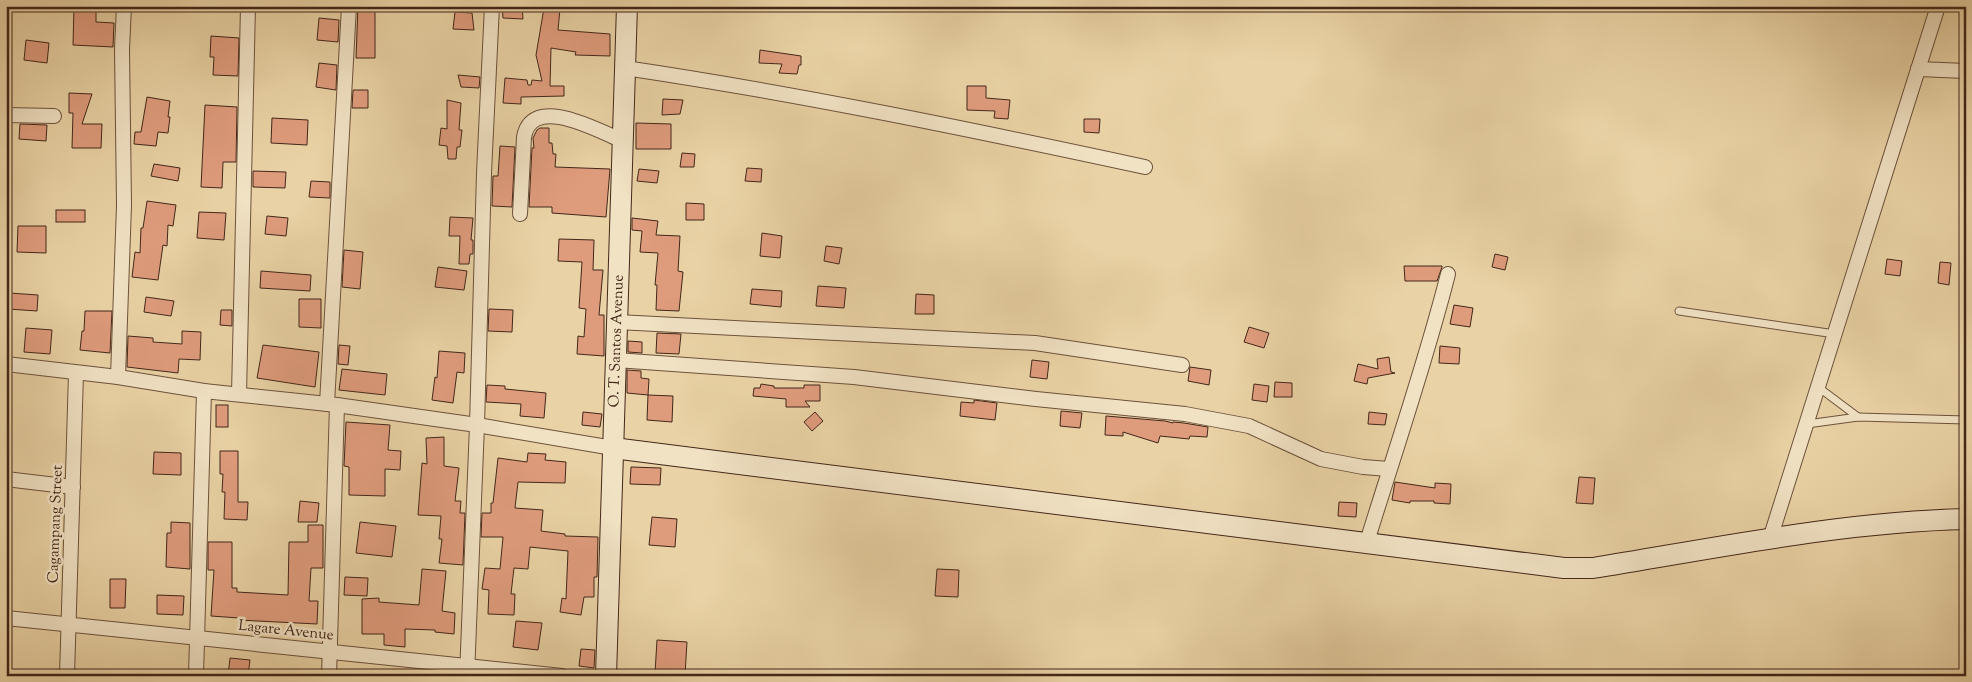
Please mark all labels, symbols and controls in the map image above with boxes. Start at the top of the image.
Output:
street label: O. T. Santos Avenue [604,274,630,408]
street label: Cagampang Street [43,465,69,583]
street label: Lagare Avenue [237,616,335,646]

